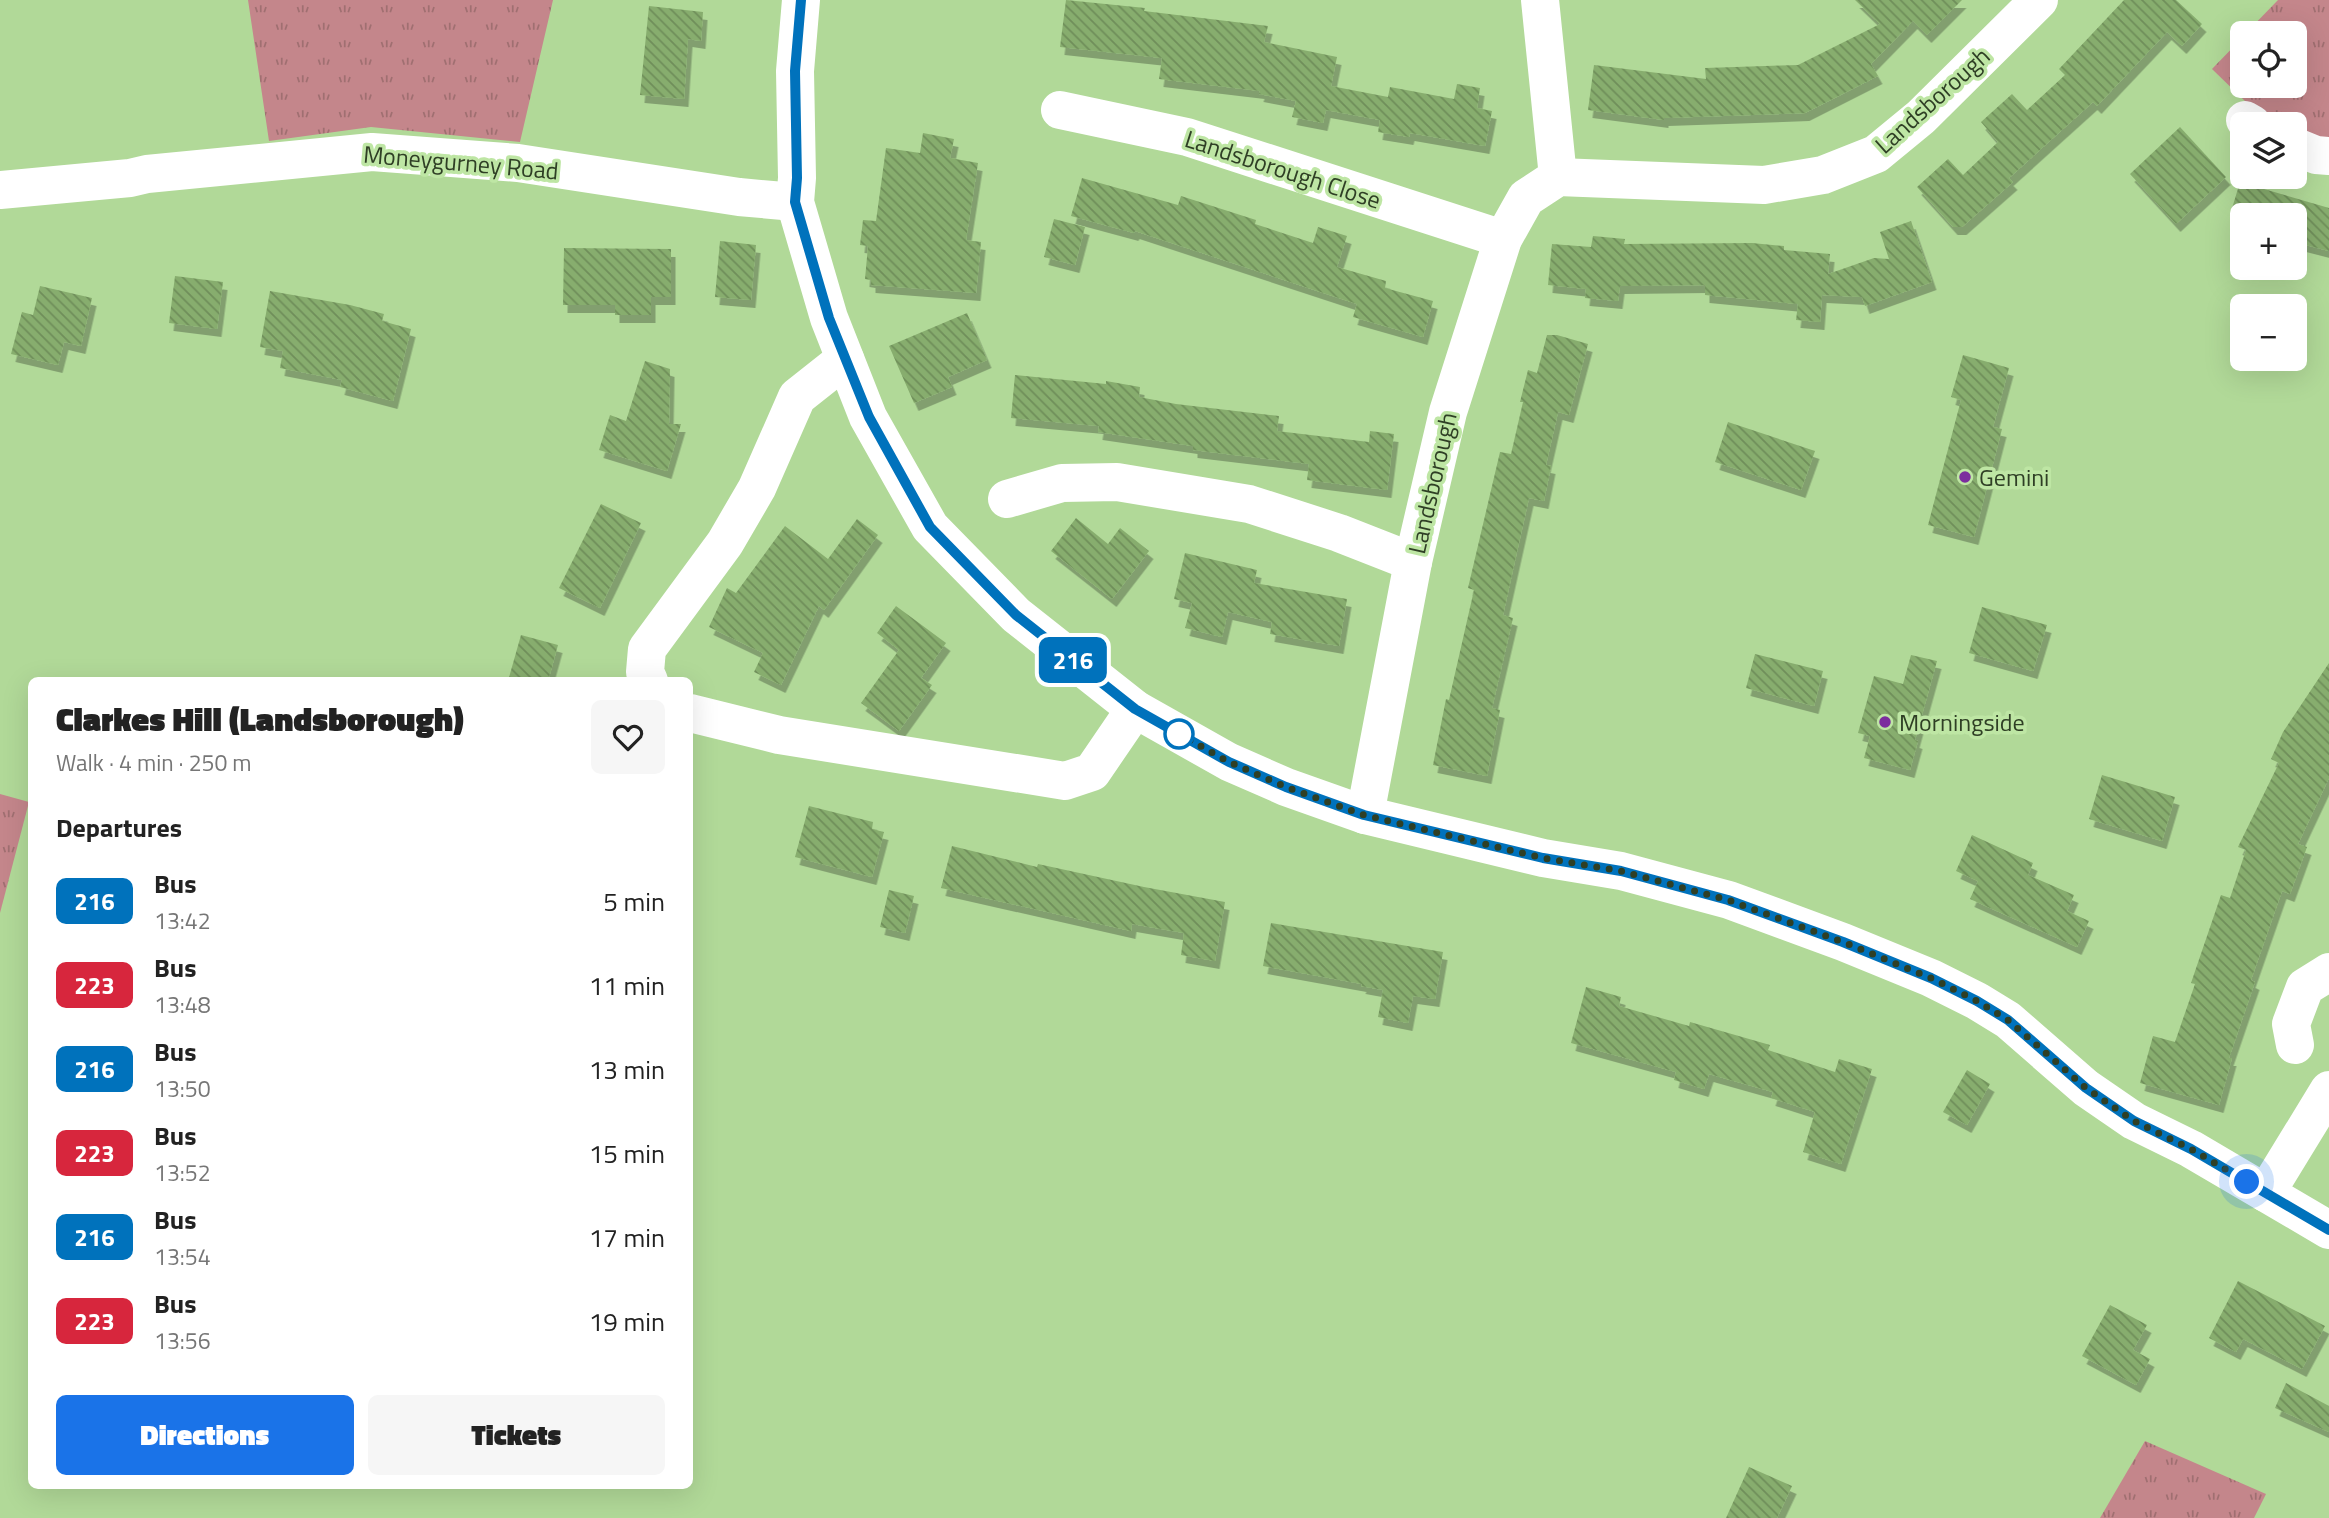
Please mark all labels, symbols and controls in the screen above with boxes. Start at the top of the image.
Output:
map controls [2230,21,2307,371]
button: locate [2230,21,2307,98]
street label: Landsborough [1866,38,1998,162]
button: layers [2230,112,2307,189]
street label: Landsborough Close [1180,120,1386,218]
street label: Moneygurney Road [362,136,560,188]
button: + [2230,203,2307,280]
button: − [2230,294,2307,371]
street label: Landsborough [1398,409,1466,557]
place label: Gemini [1979,459,2049,495]
marker: Gemini [1957,469,1973,485]
line badge: 216 [1033,637,1113,683]
text: 216 [1053,642,1093,678]
text: Clarkes Hill (Landsborough) [56,694,464,744]
button: heart [591,700,665,774]
place label: Morningside [1899,704,2025,740]
marker: Morningside [1877,714,1893,730]
unlabelled marker [1164,719,1194,749]
text: Walk · 4 min · 250 m [56,745,252,780]
text: Departures [56,808,182,847]
text: Bus [154,864,196,903]
text: 5 min [603,882,665,921]
text: 216 [74,883,115,919]
text: 13:42 [154,903,211,938]
text: Bus [154,948,196,987]
text: 11 min [589,966,665,1005]
text: 223 [74,967,115,1003]
text: 13:48 [154,987,211,1022]
text: Bus [154,1032,196,1071]
text: 13 min [589,1050,665,1089]
text: 216 [74,1051,115,1087]
text: 13:50 [154,1071,211,1106]
text: Bus [154,1116,196,1155]
text: 15 min [589,1134,665,1173]
text: 223 [74,1135,115,1171]
text: 13:52 [154,1155,211,1190]
your location [2229,1164,2264,1199]
text: Bus [154,1200,196,1239]
text: 17 min [589,1218,665,1257]
text: 216 [74,1219,115,1255]
text: 13:54 [154,1239,211,1274]
text: Bus [154,1284,196,1323]
text: 19 min [589,1302,665,1341]
text: 223 [74,1303,115,1339]
text: 13:56 [154,1323,211,1358]
button: Directions [56,1395,354,1475]
button: Tickets [368,1395,665,1475]

